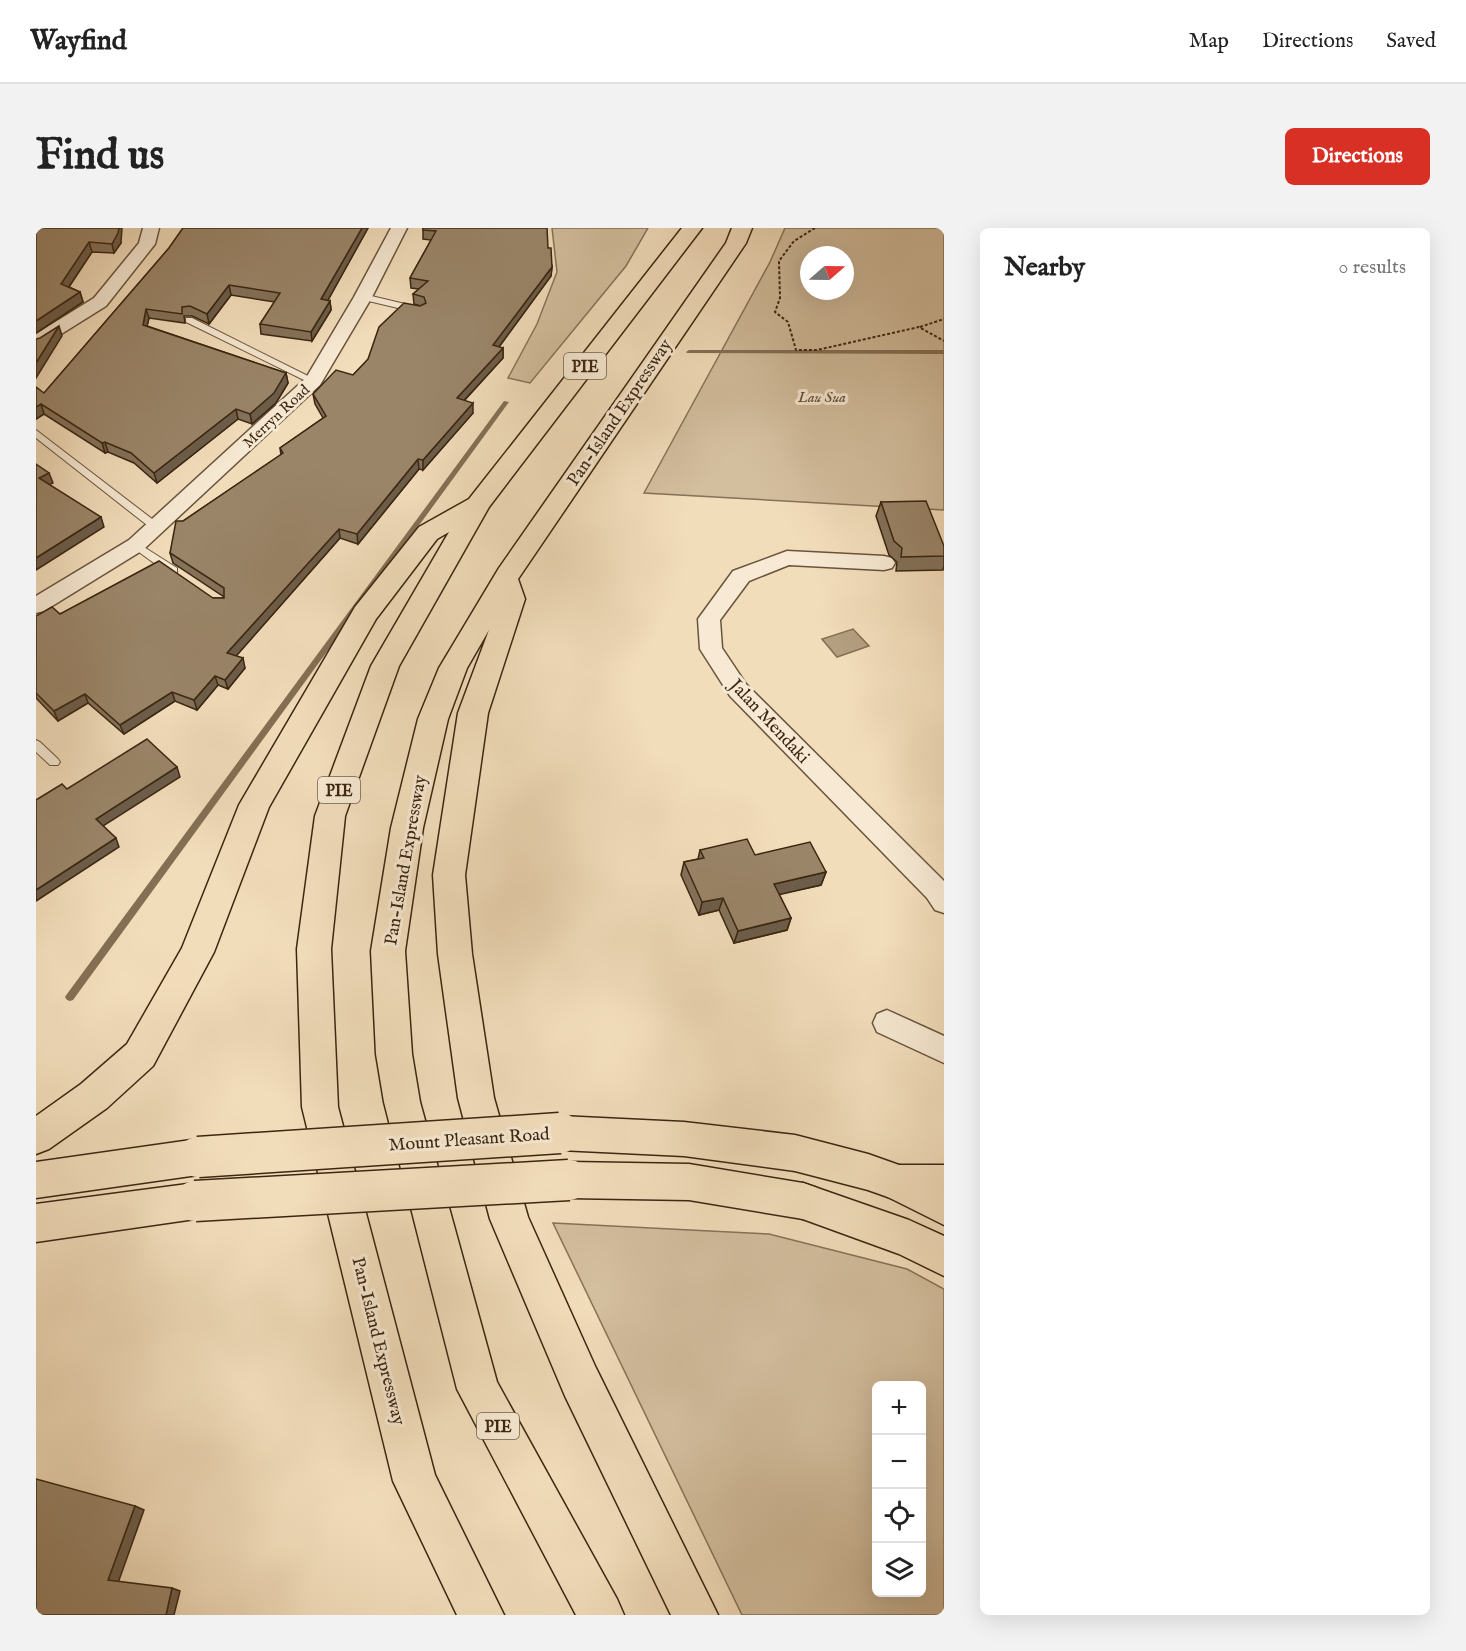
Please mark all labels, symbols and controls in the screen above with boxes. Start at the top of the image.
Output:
text: Wayfind [30,24,127,59]
text: Map [1189,28,1229,55]
text: Directions [1262,28,1353,55]
text: Saved [1386,28,1436,55]
button: Directions [1285,128,1430,185]
text: Find us [36,130,164,183]
north arrow [800,246,854,300]
text: Nearby [1004,251,1085,284]
text: 0 results [1339,255,1406,280]
street label: Pan-Island Expressway [562,335,678,491]
road number: PIE [564,353,606,379]
street label: Merryn Road [239,380,314,452]
park label: Lau Sua [797,388,846,407]
street label: Jalan Mendaki [723,673,814,769]
street label: Pan-Island Expressway [380,773,433,947]
road number: PIE [318,777,360,803]
street label: Mount Pleasant Road [388,1123,551,1158]
street label: Pan-Island Expressway [346,1255,410,1428]
map controls [872,1381,926,1597]
button: + [872,1381,926,1435]
road number: PIE [477,1413,519,1439]
button: − [872,1435,926,1489]
button: locate [872,1489,926,1543]
button: layers [872,1543,926,1597]

